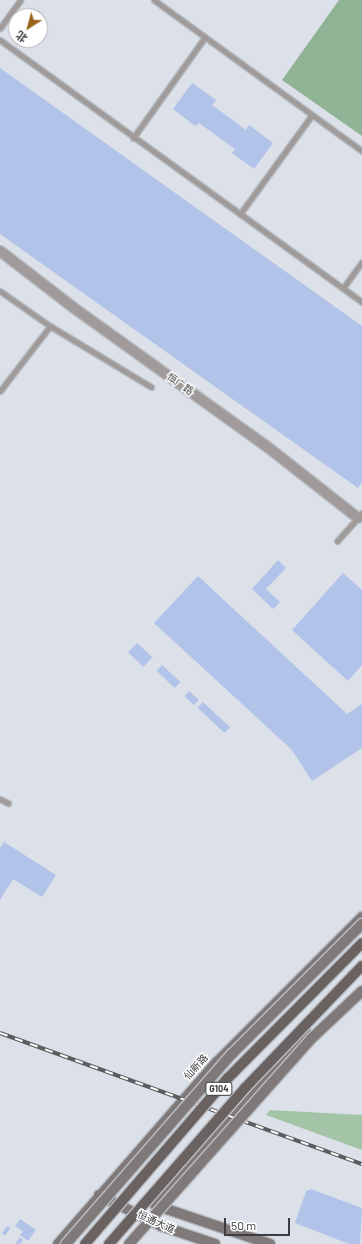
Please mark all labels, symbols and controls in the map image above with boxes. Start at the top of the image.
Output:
north arrow [8,8,48,48]
text: 北 [13,29,30,46]
street label: 恒广路 [164,370,196,398]
street label: 仙新路 [182,1052,210,1082]
road number: G104 [205,1082,233,1096]
street label: 恒通大道 [135,1208,177,1236]
scale bar [226,1210,292,1236]
text: 50 m [231,1218,256,1232]

